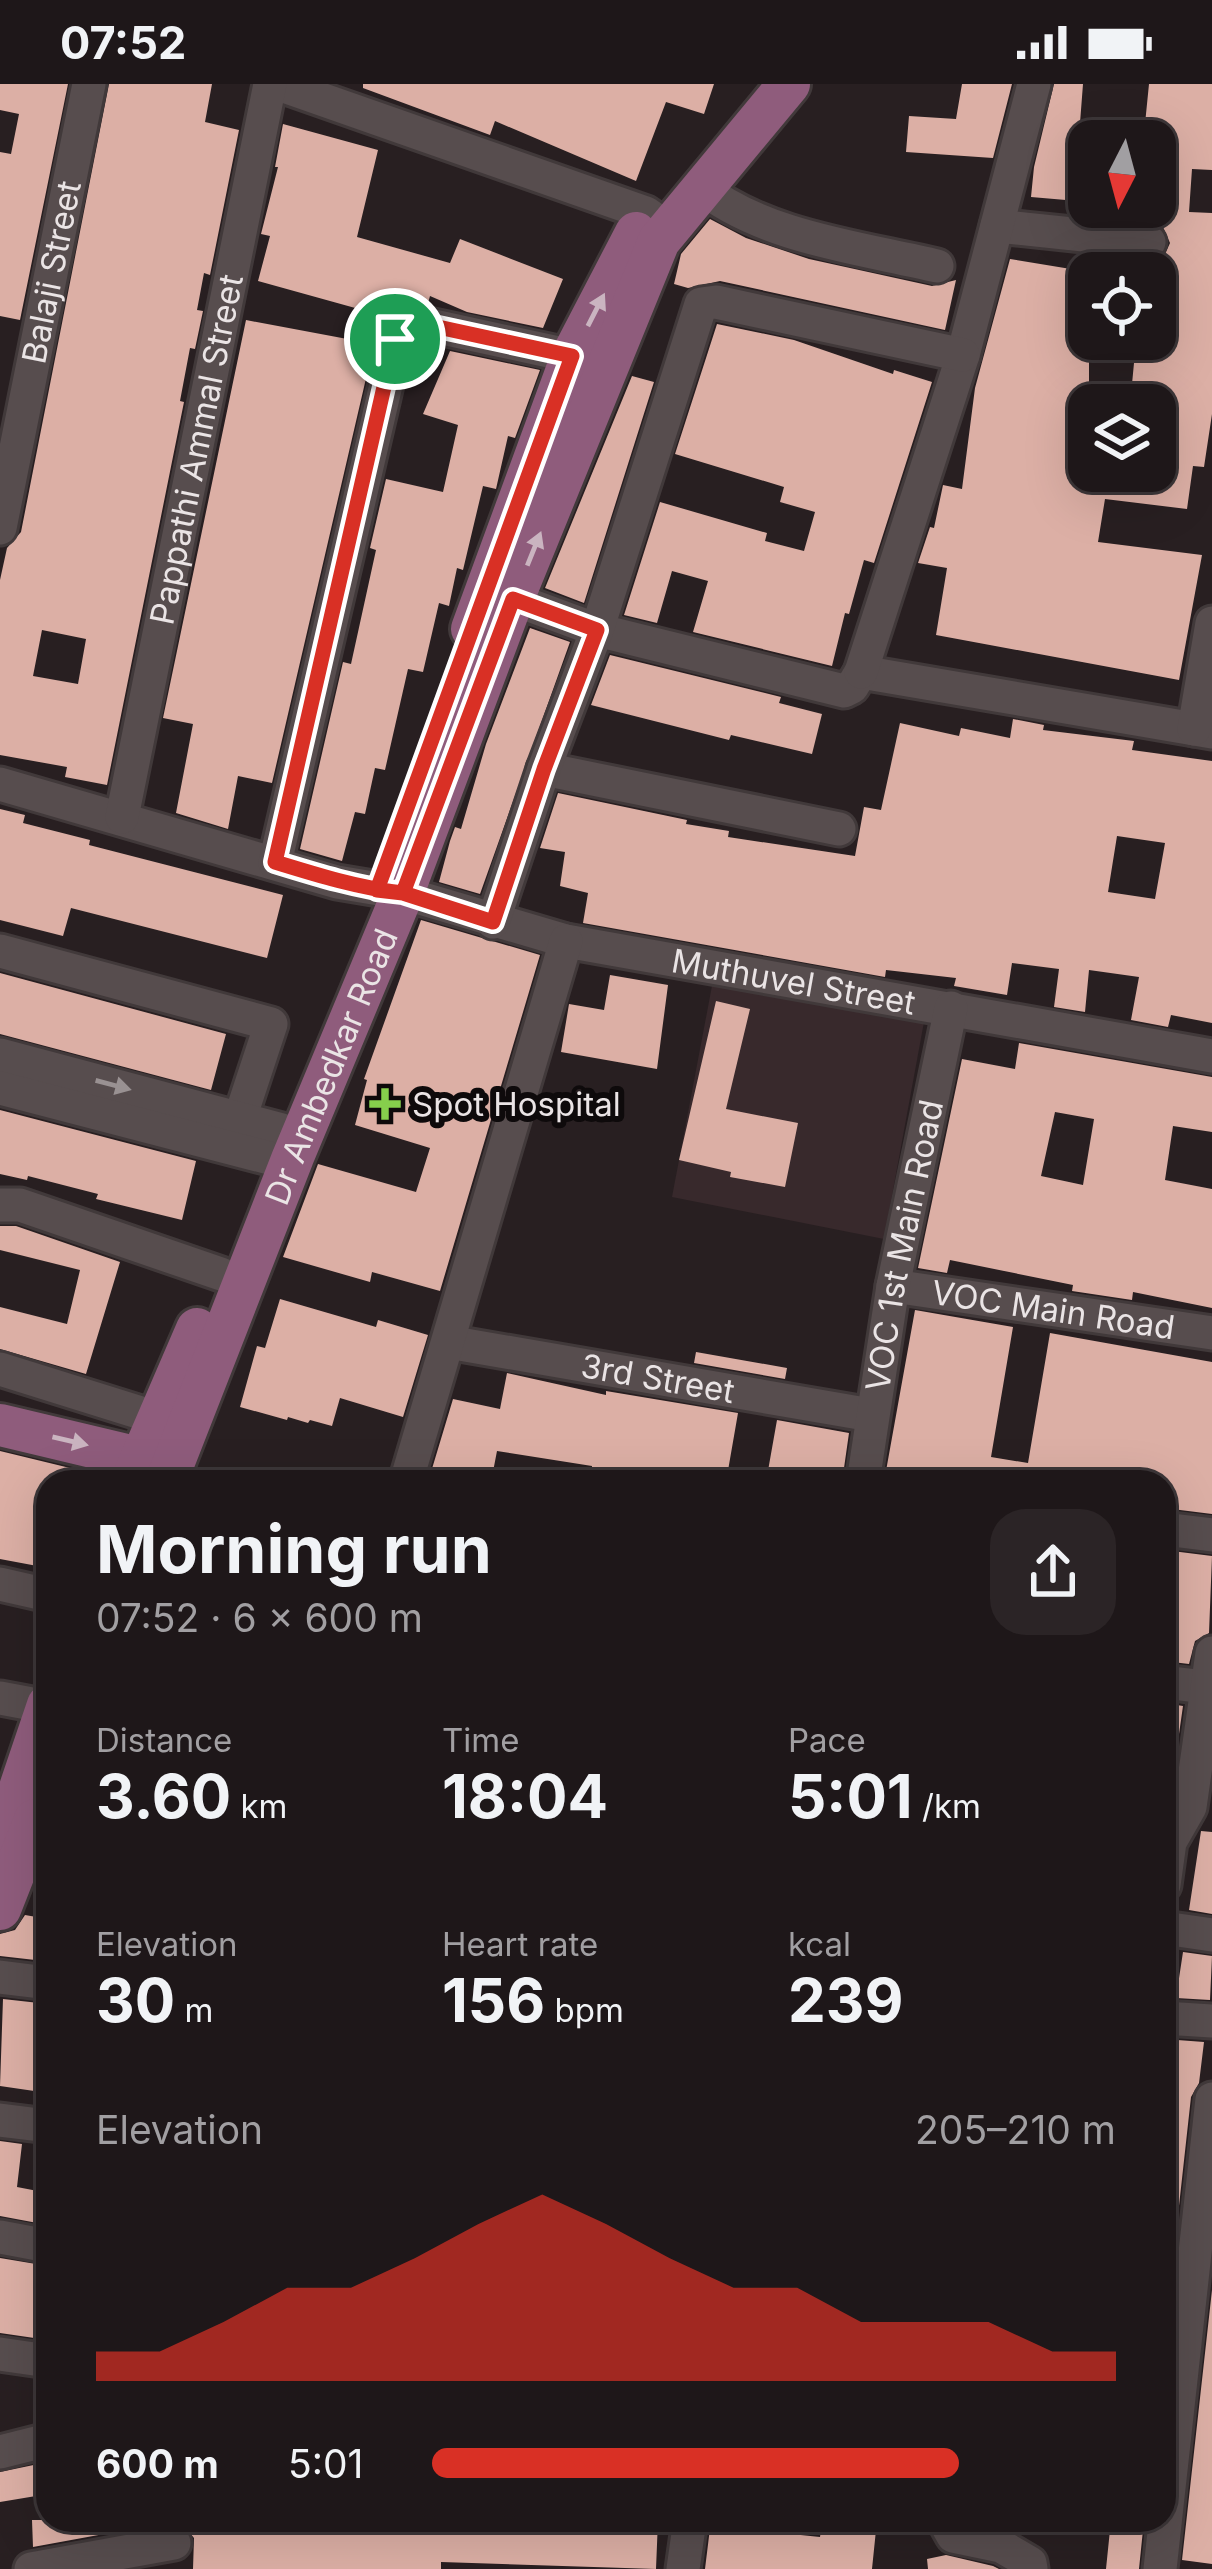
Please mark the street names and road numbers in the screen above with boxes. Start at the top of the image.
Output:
street label: Balaji Street [13,177,89,367]
street label: Pappathi Ammal Street [141,271,251,628]
street label: Dr Ambedkar Road [256,923,406,1210]
street label: Muthuvel Street [669,940,919,1023]
street label: VOC 1st Main Road [857,1096,951,1394]
street label: VOC Main Road [929,1272,1177,1347]
street label: 3rd Street [578,1345,738,1411]

